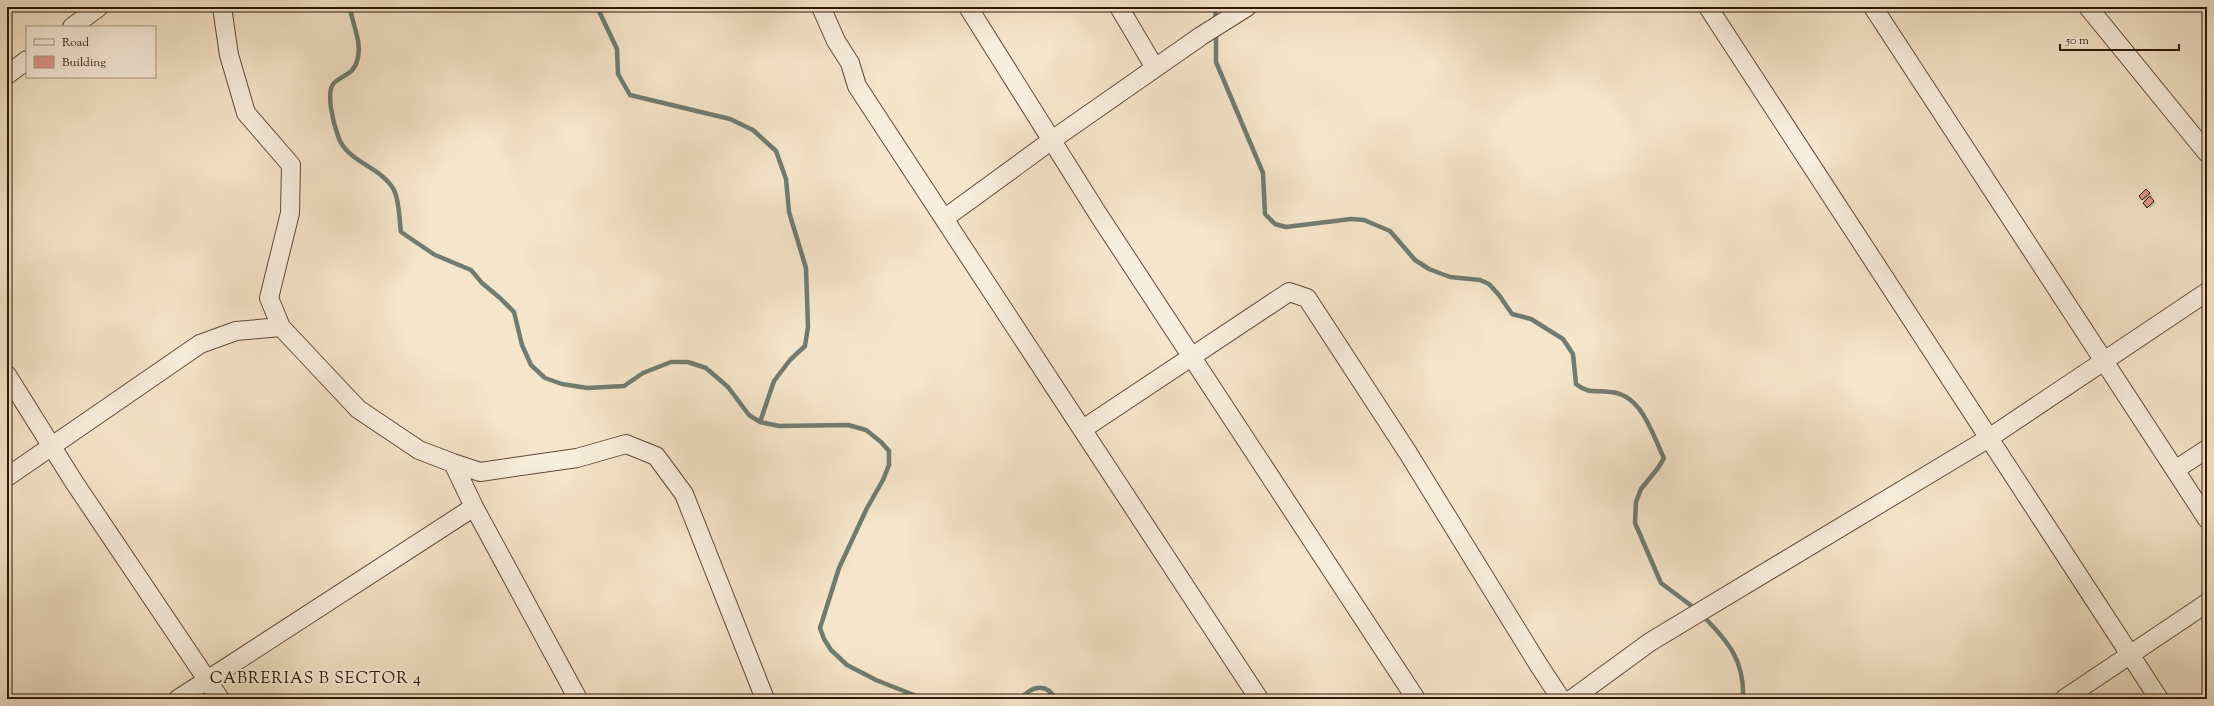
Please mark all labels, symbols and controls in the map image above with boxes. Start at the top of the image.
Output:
legend [26,26,156,78]
scale bar [2060,26,2179,52]
text: 50 m [2065,32,2089,50]
text: Road [62,34,89,52]
text: Building [62,54,106,72]
district label: CABRERIAS B SECTOR 4 [210,668,422,691]

